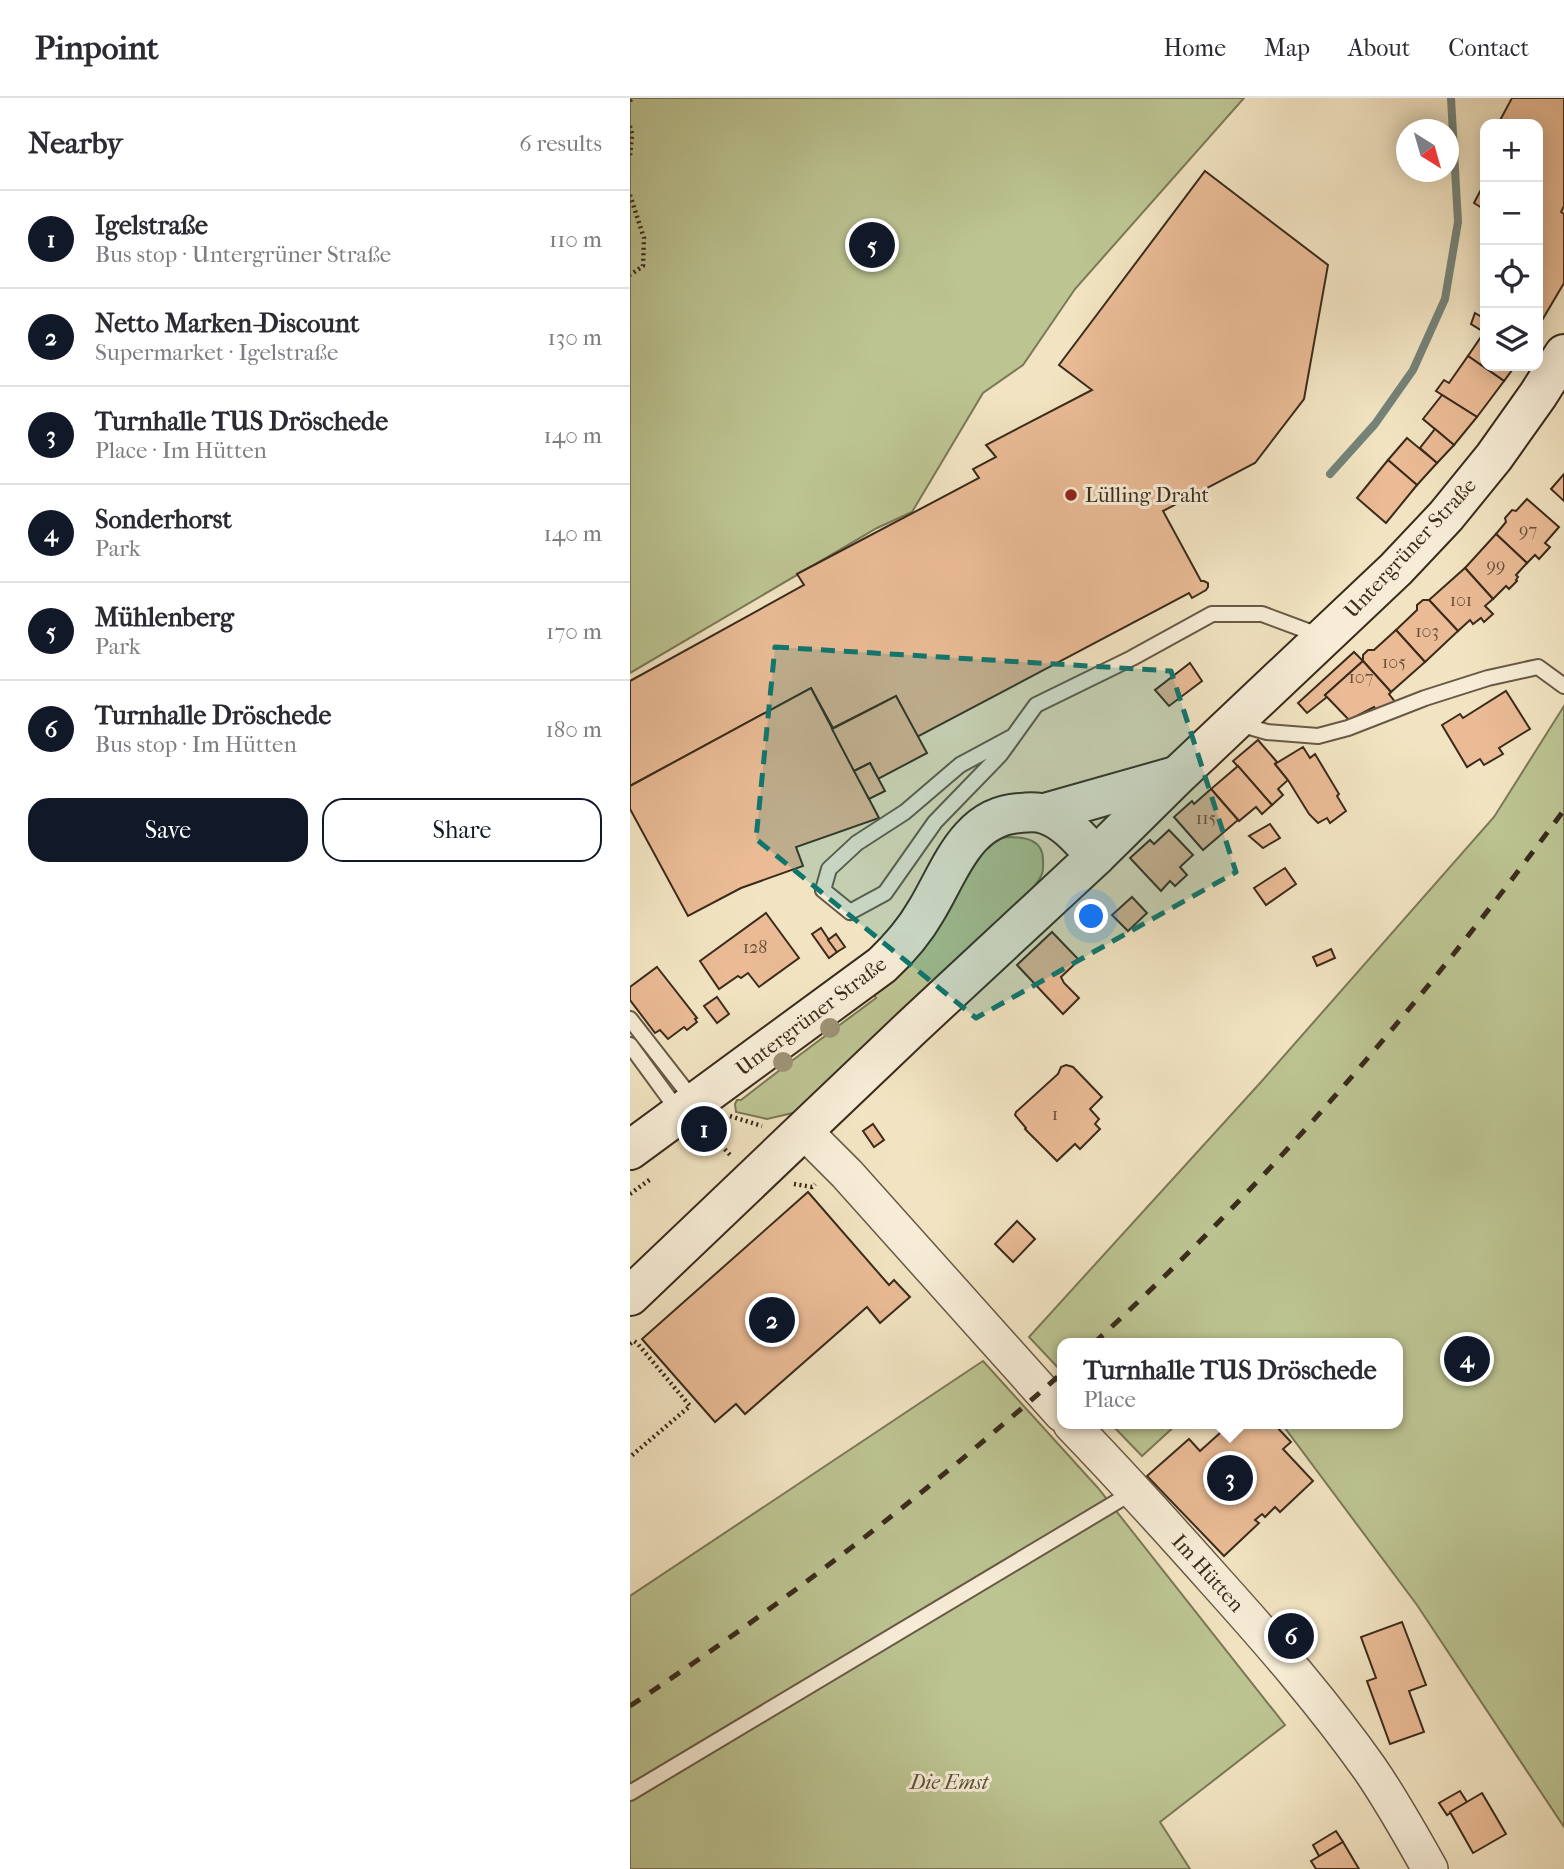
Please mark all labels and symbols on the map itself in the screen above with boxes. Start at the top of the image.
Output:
north arrow [1396,119,1459,182]
pin: 5 [849,219,895,271]
street label: Untergrüner Straße [1339,473,1481,623]
place label: Lülling Draht [1085,483,1210,507]
marker: Lülling Draht [1063,487,1079,503]
house number: 97 [1519,520,1537,541]
house number: 99 [1487,555,1505,576]
house number: 101 [1450,590,1472,611]
house number: 103 [1415,621,1439,642]
house number: 105 [1382,652,1406,673]
house number: 107 [1349,667,1374,688]
house number: 115 [1196,808,1216,829]
your location [1074,899,1108,933]
house number: 128 [743,937,767,958]
street label: Untergrüner Straße [731,952,891,1080]
pin: 1 [681,1103,727,1155]
house number: 1 [1052,1104,1058,1125]
pin: 2 [749,1294,795,1346]
pin: 4 [1444,1333,1490,1385]
pin: 3 [1207,1452,1253,1504]
street label: Im Hütten [1167,1529,1249,1617]
pin: 6 [1268,1610,1314,1662]
park label: Die Emst [908,1770,990,1794]

